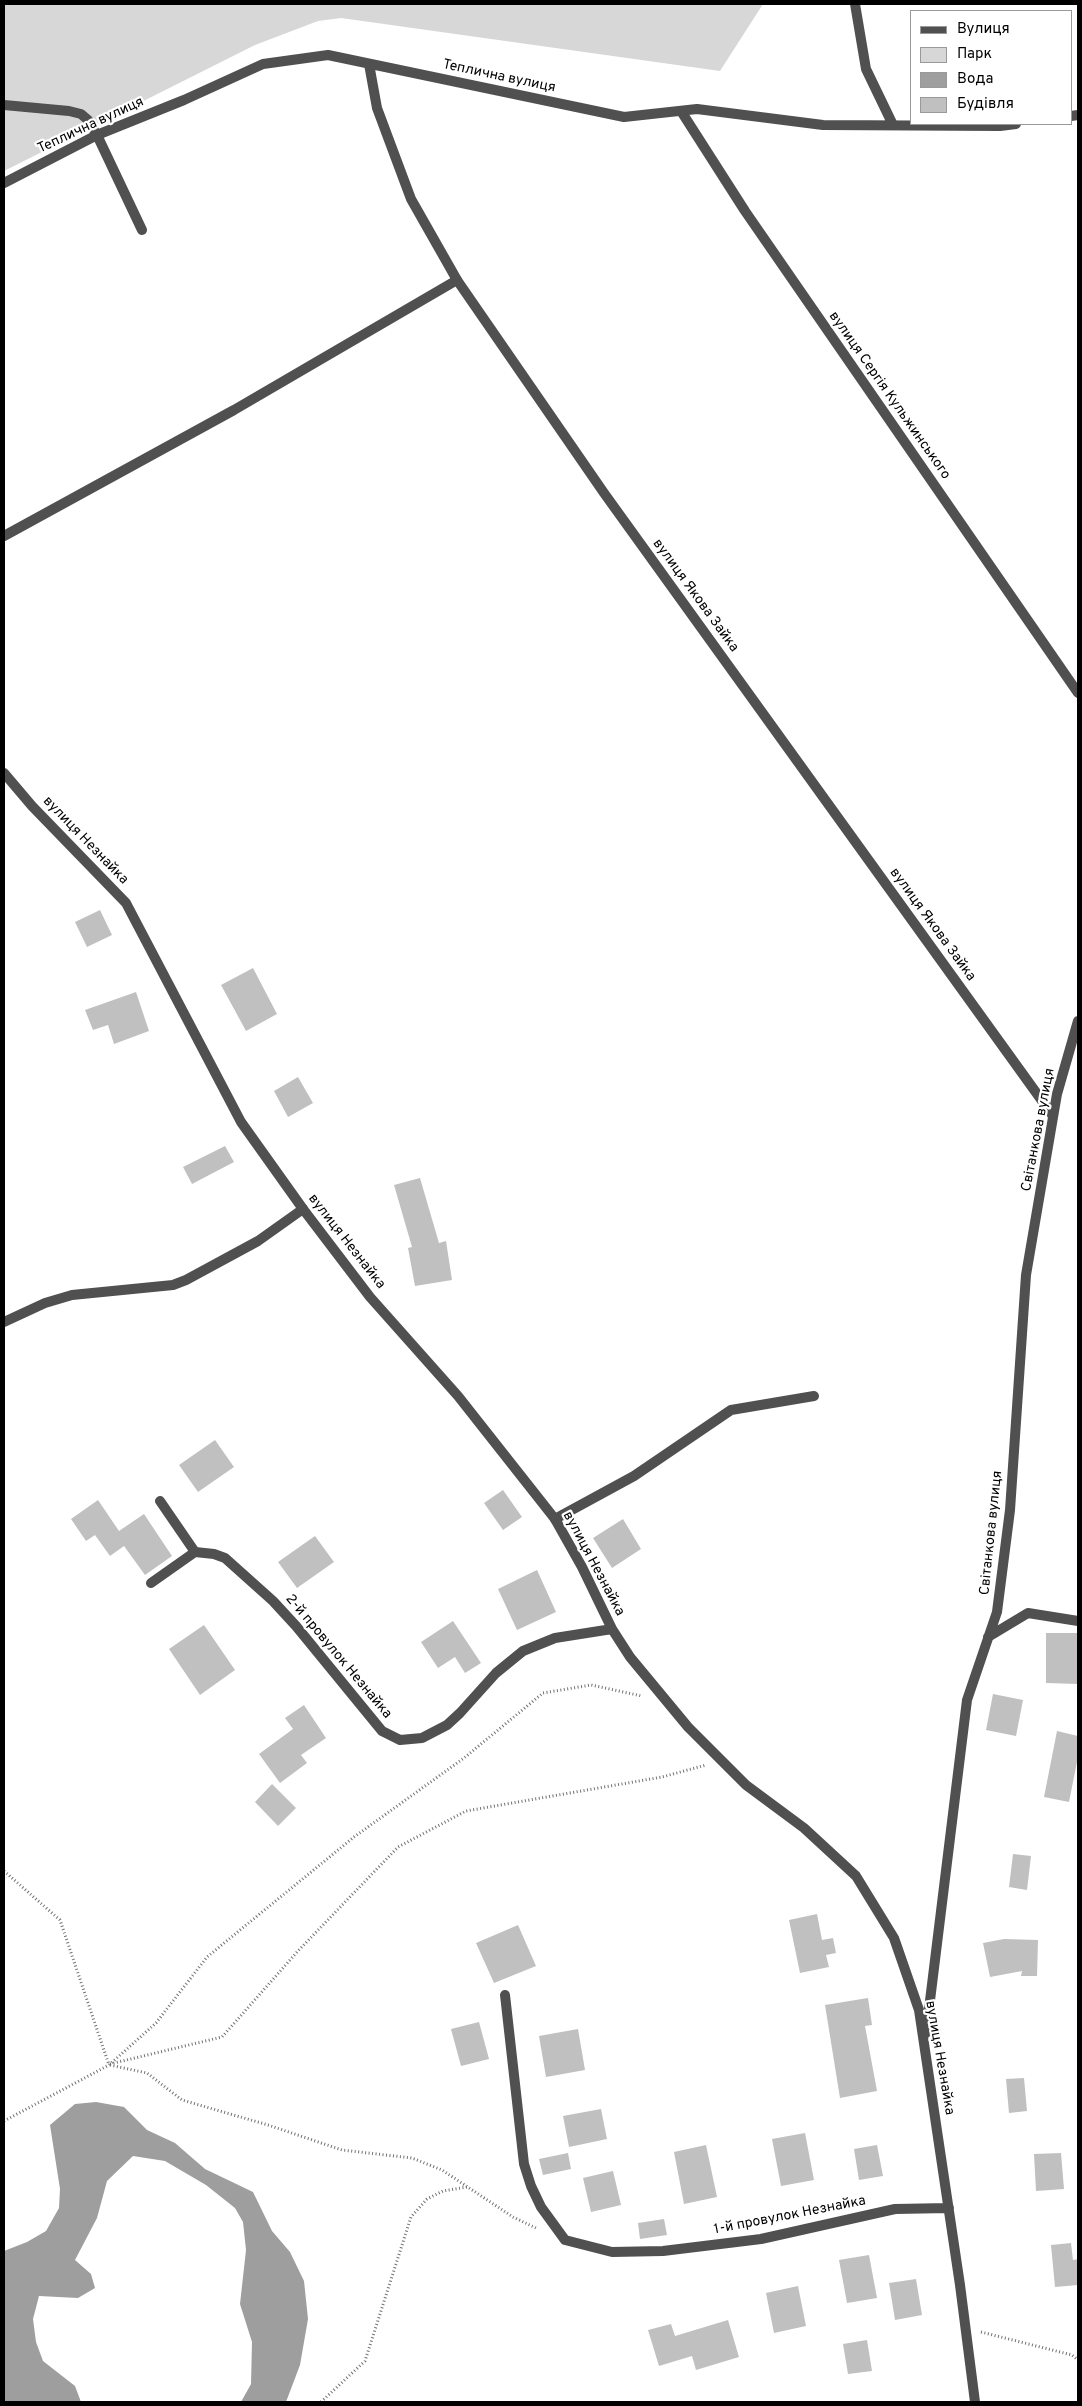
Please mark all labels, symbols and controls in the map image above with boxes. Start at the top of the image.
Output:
legend [910,10,1072,125]
text: Вулиця [957,20,1010,39]
text: Парк [957,45,992,64]
street label: Теплична вулиця [441,57,557,97]
text: Вода [957,70,993,89]
street label: Теплична вулиця [35,94,147,158]
text: Будівля [957,95,1014,114]
street label: вулиця Сергія Кульжинського [825,309,953,483]
street label: вулиця Якова Зайка [648,536,742,656]
street label: вулиця Незнайка [39,794,131,888]
street label: вулиця Якова Зайка [885,865,979,985]
street label: Світанкова вулиця [1019,1067,1059,1193]
street label: вулиця Незнайка [304,1191,388,1293]
street label: Світанкова вулиця [977,1470,1007,1596]
street label: вулиця Незнайка [558,1509,628,1619]
street label: 2-й провулок Незнайка [281,1592,395,1722]
street label: вулиця Незнайка [921,2000,957,2116]
street label: 1-й провулок Незнайка [713,2193,867,2239]

